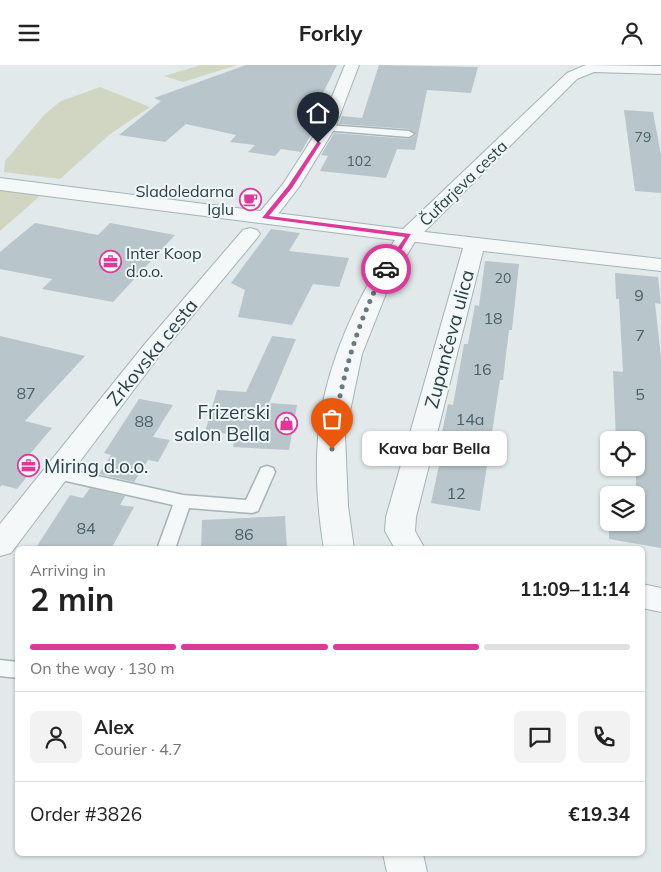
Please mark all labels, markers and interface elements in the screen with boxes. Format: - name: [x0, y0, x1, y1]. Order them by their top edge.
- icon: menu: [15, 19, 43, 47]
- text: Forkly: [299, 19, 362, 47]
- icon: person: [618, 19, 646, 47]
- pin: [297, 92, 339, 143]
- icon: home: [304, 99, 332, 127]
- house number: 79: [635, 128, 651, 146]
- street label: Čufarjeva cesta: [415, 136, 511, 230]
- house number: 102: [346, 152, 372, 170]
- place label: Sladoledarna Iglu: [135, 181, 234, 219]
- cafe icon: Sladoledarna Iglu: [238, 188, 262, 212]
- place label: Inter Koop d.o.o.: [126, 243, 202, 281]
- courier: [361, 244, 411, 294]
- office icon: Inter Koop d.o.o.: [98, 250, 122, 274]
- icon: car: [372, 255, 400, 283]
- street label: Zupančeva ulica: [419, 267, 479, 411]
- house number: 20: [495, 269, 511, 287]
- house number: 9: [634, 285, 644, 305]
- street label: Zrkovska cesta: [102, 294, 202, 410]
- house number: 18: [483, 308, 503, 328]
- house number: 7: [635, 325, 645, 345]
- house number: 16: [472, 359, 492, 379]
- house number: 87: [16, 383, 36, 403]
- house number: 5: [635, 384, 645, 404]
- pin: [311, 398, 353, 449]
- place label: Frizerski salon Bella: [174, 400, 270, 446]
- icon: bag: [318, 405, 346, 433]
- house number: 14a: [456, 409, 484, 429]
- house number: 88: [134, 411, 154, 431]
- shop icon: Frizerski salon Bella: [274, 411, 298, 435]
- callout: Kava bar Bella: [362, 431, 507, 467]
- map controls: [600, 431, 645, 531]
- button: locate: [600, 431, 645, 476]
- text: Kava bar Bella: [379, 438, 490, 458]
- office icon: Miring d.o.o.: [16, 454, 40, 478]
- place label: Miring d.o.o.: [44, 454, 148, 478]
- house number: 12: [446, 483, 466, 503]
- button: layers: [600, 486, 645, 531]
- house number: 84: [76, 518, 96, 538]
- house number: 86: [234, 524, 254, 544]
- text: Arriving in: [30, 560, 106, 580]
- text: 11:09–11:14: [520, 577, 630, 601]
- text: 2 min: [30, 579, 114, 619]
- text: On the way · 130 m: [30, 658, 175, 678]
- button: person: [30, 711, 82, 763]
- button: chat: [514, 711, 566, 763]
- button: phone: [578, 711, 630, 763]
- text: Alex: [94, 715, 134, 739]
- text: Courier · 4.7: [94, 739, 182, 759]
- text: Order #3826: [30, 802, 142, 826]
- text: €19.34: [568, 802, 630, 826]

